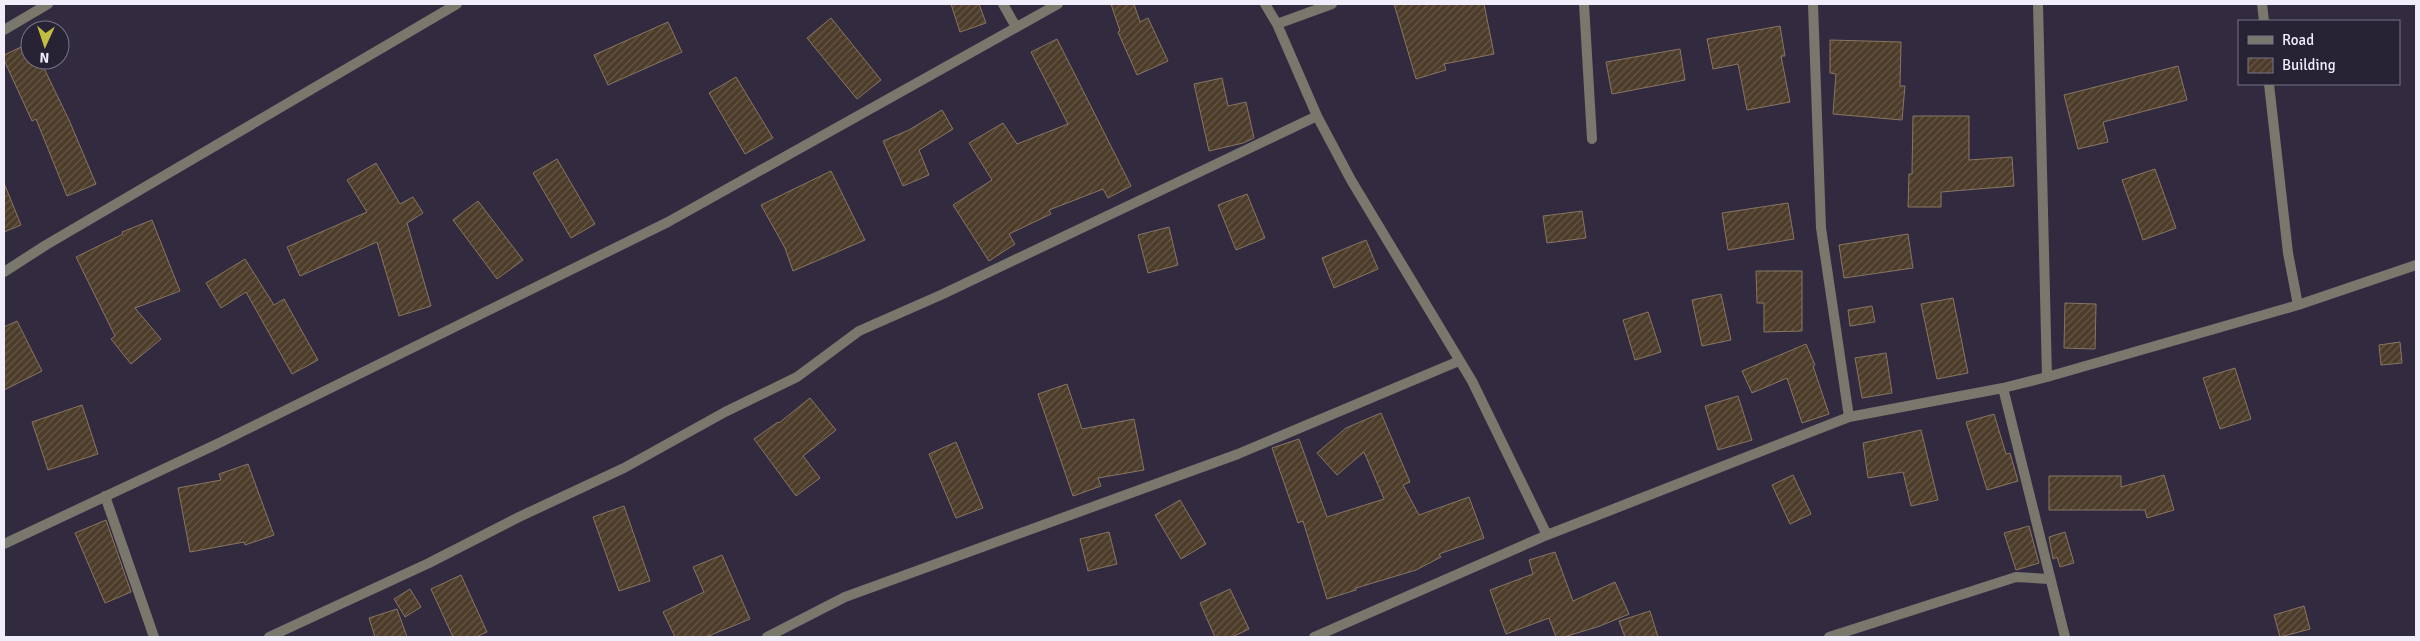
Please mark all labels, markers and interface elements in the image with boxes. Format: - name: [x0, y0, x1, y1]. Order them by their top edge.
- north arrow: [20, 20, 70, 70]
- legend: [2238, 20, 2400, 85]
- text: Road: [2282, 31, 2314, 49]
- text: N: [39, 49, 50, 66]
- text: Building: [2282, 56, 2336, 74]

